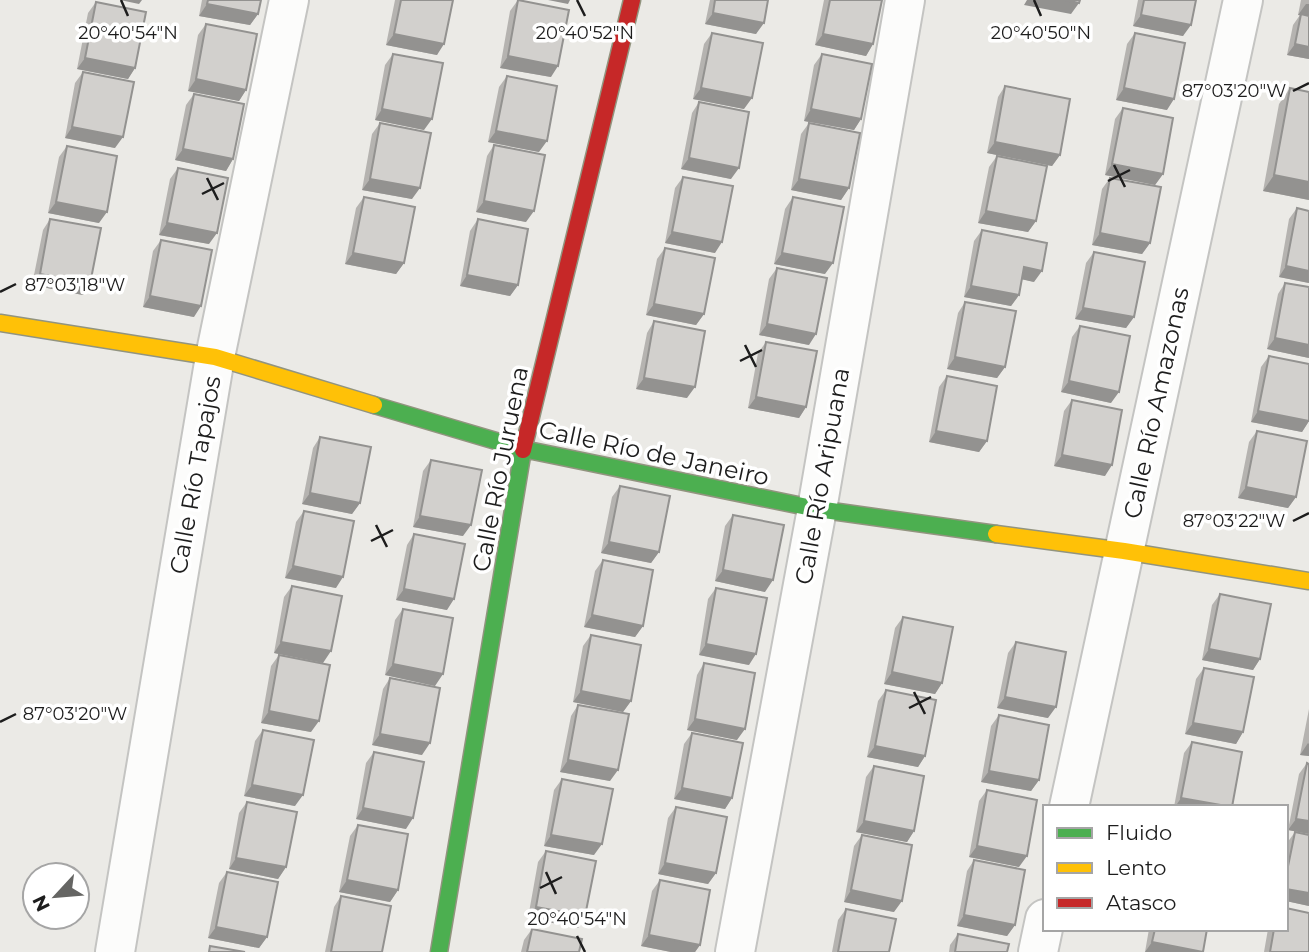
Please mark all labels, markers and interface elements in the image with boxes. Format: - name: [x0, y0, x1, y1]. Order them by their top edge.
- text: 20°40'54"N: [78, 22, 178, 44]
- text: 20°40'52"N: [536, 22, 634, 44]
- text: 20°40'50"N: [991, 22, 1091, 44]
- text: 87°03'20"W: [1182, 80, 1286, 102]
- text: 87°03'18"W: [25, 274, 125, 296]
- street label: Calle Río Amazonas: [1117, 285, 1195, 521]
- street label: Calle Río Juruena: [466, 364, 534, 574]
- street label: Calle Río Aripuana: [789, 365, 855, 587]
- street label: Calle Río Tapajos: [163, 374, 227, 576]
- street label: Calle Río de Janeiro: [536, 414, 772, 492]
- text: 87°03'22"W: [1183, 510, 1285, 532]
- text: 87°03'20"W: [23, 703, 127, 725]
- legend: [1043, 805, 1288, 931]
- text: Fluido: [1106, 820, 1172, 845]
- text: Lento: [1106, 855, 1166, 880]
- north arrow: [21, 861, 91, 931]
- text: Atasco: [1106, 890, 1177, 915]
- text: N: [27, 891, 55, 915]
- text: 20°40'54"N: [527, 908, 627, 930]

